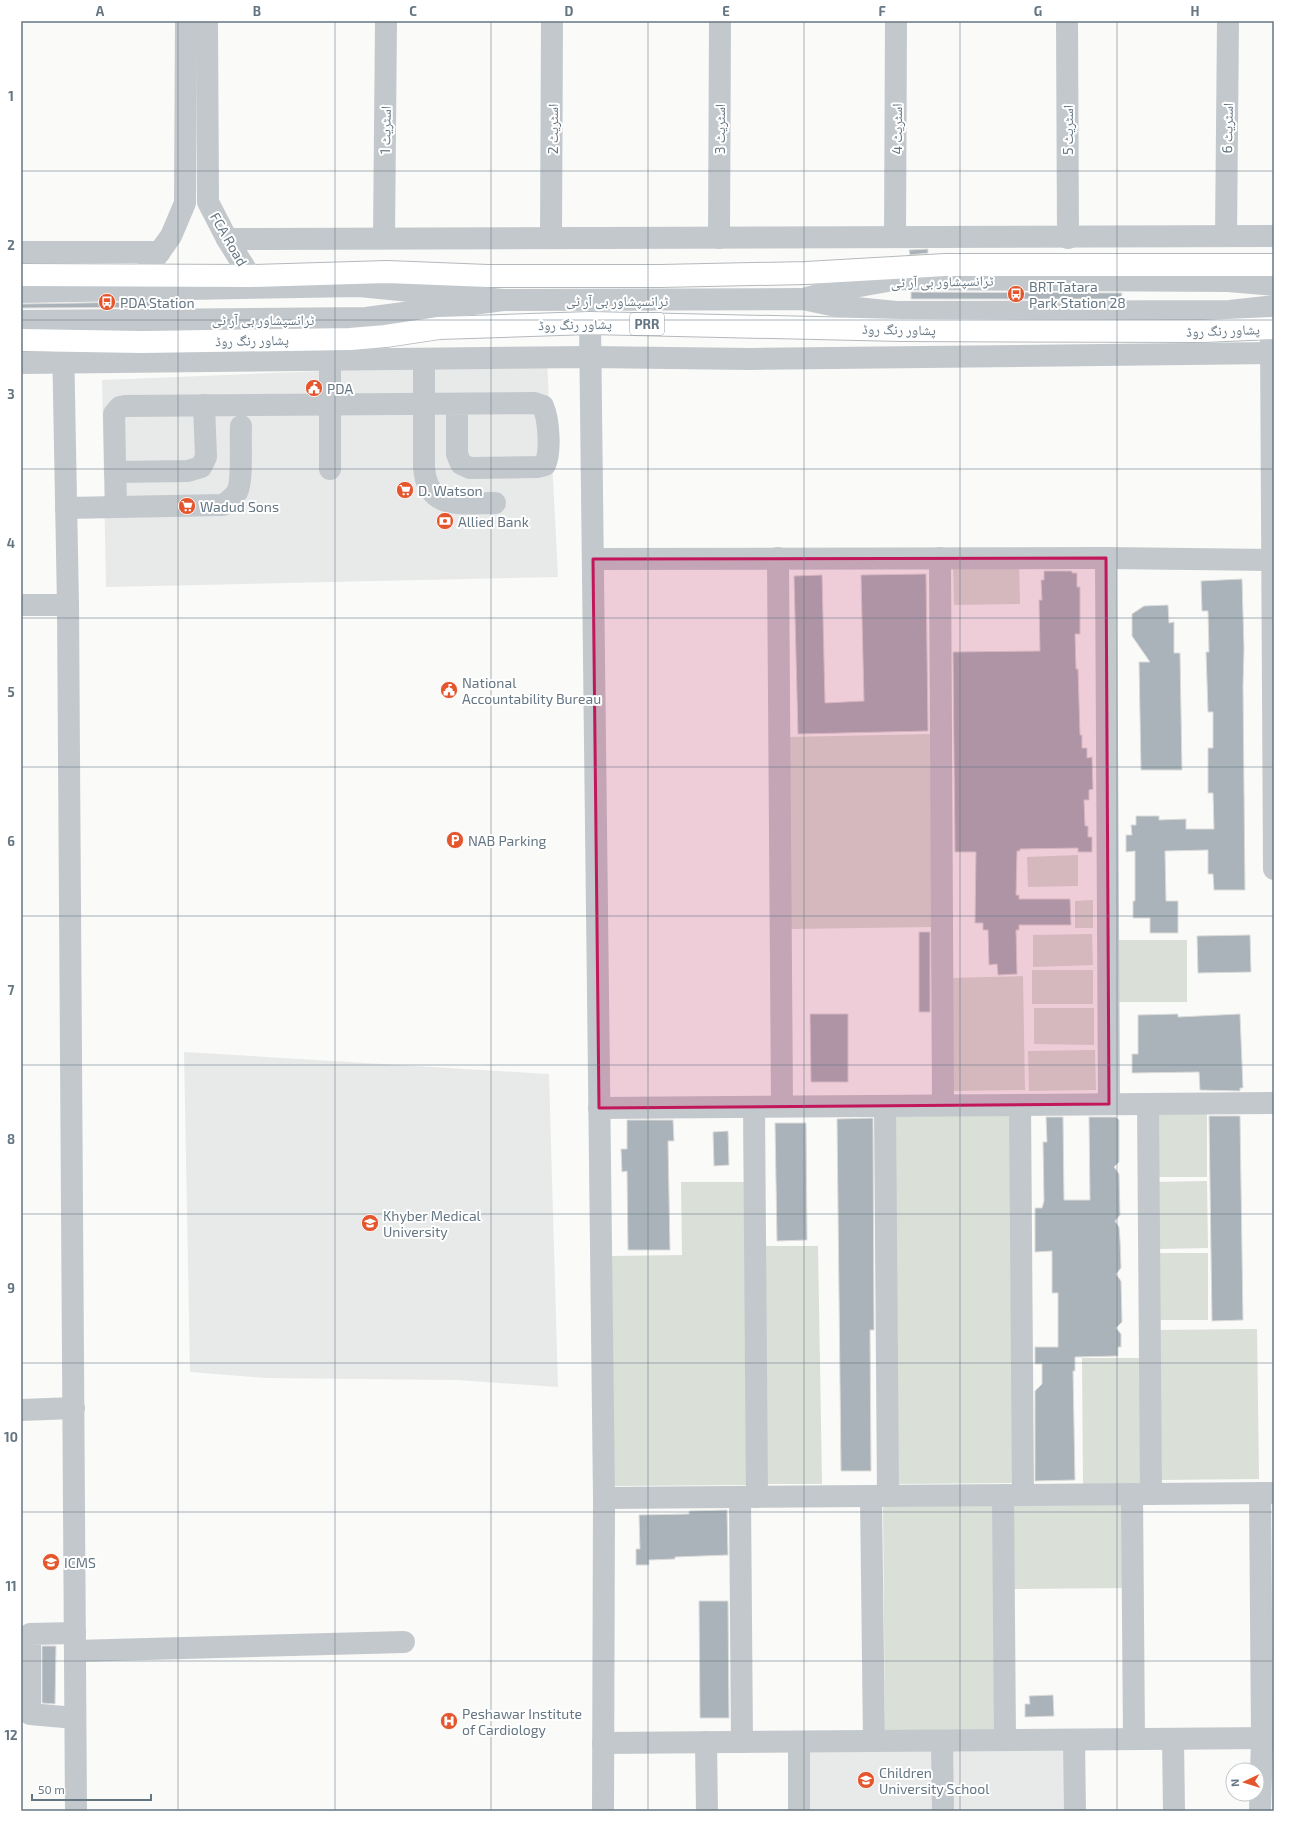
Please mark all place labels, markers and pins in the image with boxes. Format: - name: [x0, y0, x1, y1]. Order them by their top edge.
- place label: BRT Tatara Park Station 28: [1029, 278, 1126, 311]
- bus stop icon: BRT Tatara Park Station 28: [1006, 284, 1026, 304]
- bus stop icon: PDA Station: [97, 292, 117, 312]
- place label: PDA Station: [120, 294, 195, 311]
- public building icon: PDA: [304, 378, 324, 398]
- place label: PDA: [327, 380, 353, 397]
- supermarket icon: D. Watson: [395, 480, 415, 500]
- place label: D. Watson: [418, 482, 483, 499]
- supermarket icon: Wadud Sons: [177, 496, 197, 516]
- place label: Wadud Sons: [200, 498, 279, 515]
- bank icon: Allied Bank: [435, 511, 455, 531]
- place label: Allied Bank: [458, 513, 529, 530]
- place label: National Accountability Bureau: [462, 674, 601, 707]
- public building icon: National Accountability Bureau: [439, 680, 459, 700]
- parking icon: NAB Parking: [445, 830, 465, 850]
- place label: NAB Parking: [468, 832, 547, 849]
- place label: Khyber Medical University: [383, 1207, 482, 1240]
- school or university icon: Khyber Medical University: [360, 1213, 380, 1233]
- school or university icon: ICMS: [41, 1552, 61, 1572]
- place label: ICMS: [64, 1554, 96, 1571]
- place label: Peshawar Institute of Cardiology: [462, 1705, 582, 1738]
- hospital icon: Peshawar Institute of Cardiology: [439, 1711, 459, 1731]
- place label: Children University School: [879, 1764, 990, 1797]
- school or university icon: Children University School: [856, 1770, 876, 1790]

